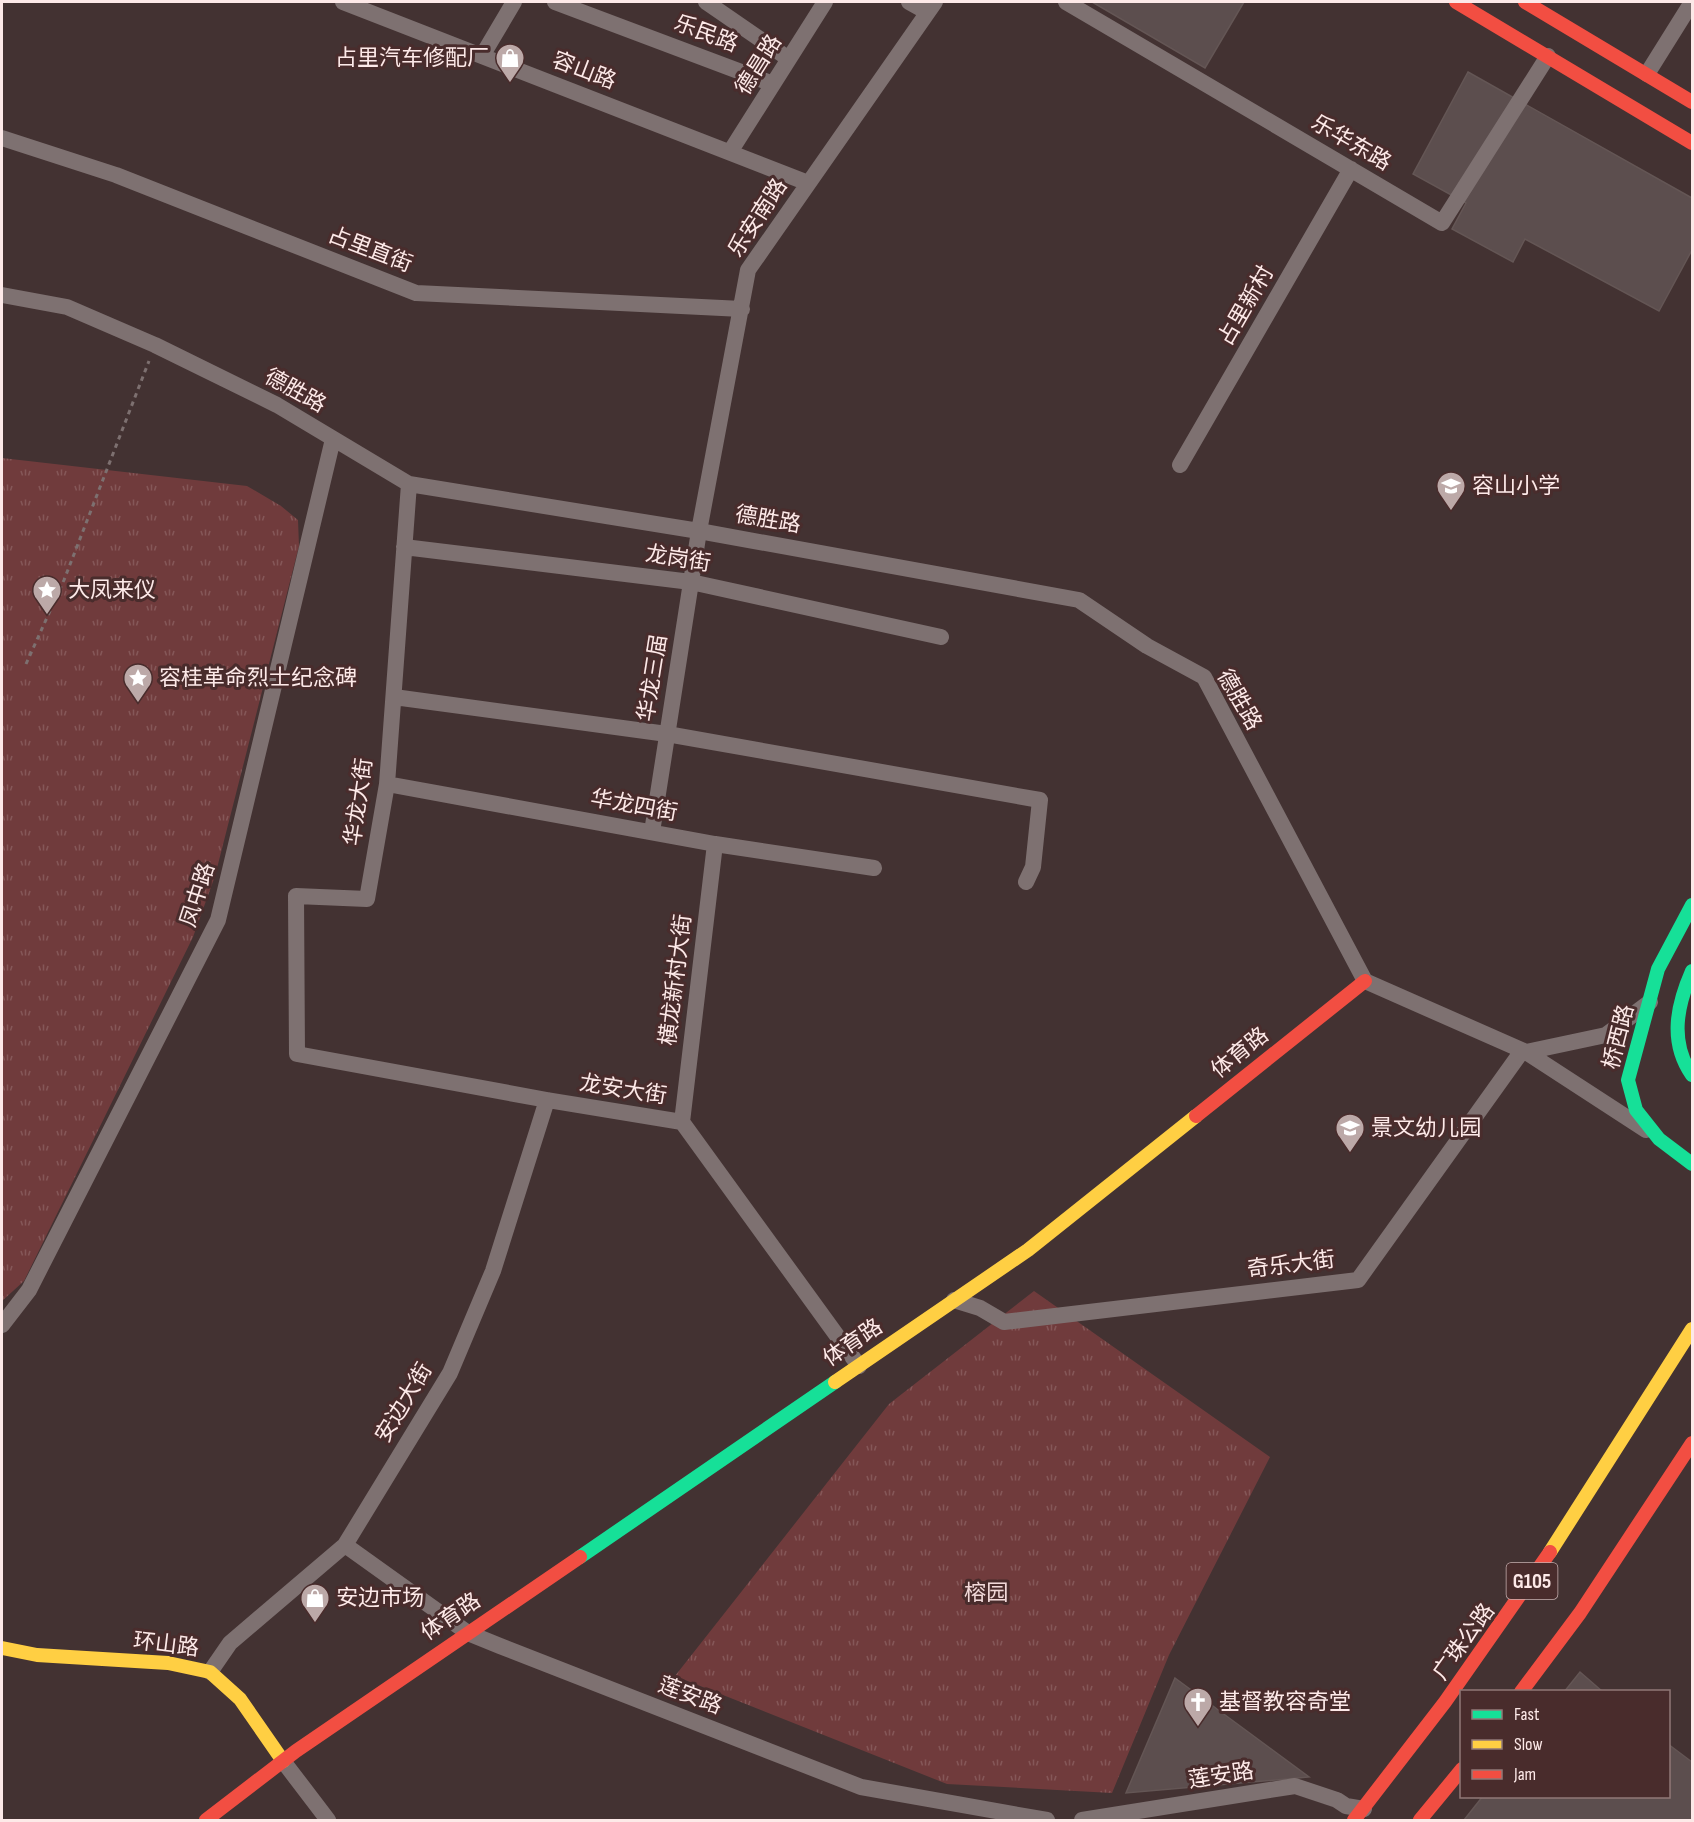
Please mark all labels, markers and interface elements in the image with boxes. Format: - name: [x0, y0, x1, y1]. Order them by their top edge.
- street label: 乐民路: [670, 10, 742, 58]
- street label: 德昌路: [730, 30, 788, 100]
- shop icon: 占里汽车修配厂: [494, 42, 526, 84]
- place label: 占里汽车修配厂: [335, 45, 489, 72]
- street label: 容山路: [548, 47, 620, 95]
- street label: 乐华东路: [1306, 109, 1396, 177]
- street label: 乐安南路: [723, 174, 793, 262]
- street label: 占里直街: [324, 222, 416, 278]
- street label: 占里新村: [1212, 261, 1280, 351]
- street label: 德胜路: [260, 363, 330, 419]
- school or university icon: 容山小学: [1435, 470, 1467, 512]
- place label: 容山小学: [1472, 473, 1560, 500]
- street label: 德胜路: [733, 501, 803, 539]
- street label: 龙岗街: [643, 541, 713, 577]
- place icon: 大凤来仪: [31, 574, 63, 616]
- place label: 大凤来仪: [68, 577, 156, 604]
- street label: 华龙三届: [633, 632, 673, 724]
- place icon: 容桂革命烈士纪念碑: [122, 662, 154, 704]
- place label: 容桂革命烈士纪念碑: [159, 665, 357, 692]
- street label: 德胜路: [1211, 665, 1267, 735]
- street label: 华龙大街: [340, 757, 378, 847]
- street label: 华龙四街: [588, 785, 680, 827]
- street label: 凤中路: [175, 859, 221, 931]
- street label: 横龙新村大街: [655, 913, 697, 1047]
- street label: 桥西路: [1598, 1002, 1640, 1072]
- street label: 体育路: [1206, 1022, 1274, 1084]
- street label: 龙安大街: [577, 1070, 669, 1110]
- school or university icon: 景文幼儿园: [1334, 1112, 1366, 1154]
- place label: 景文幼儿园: [1371, 1115, 1481, 1142]
- street label: 奇乐大街: [1246, 1246, 1336, 1284]
- street label: 体育路: [818, 1313, 888, 1373]
- street label: 安边大街: [370, 1358, 438, 1448]
- road number: G105: [1506, 1563, 1558, 1599]
- park label: 榕园: [964, 1580, 1008, 1607]
- shop icon: 安边市场: [299, 1582, 331, 1624]
- place label: 安边市场: [336, 1585, 424, 1612]
- street label: 体育路: [416, 1587, 486, 1647]
- street label: 广珠公路: [1427, 1598, 1501, 1686]
- street label: 环山路: [132, 1628, 200, 1662]
- street label: 莲安路: [654, 1672, 726, 1720]
- church icon: 基督教容奇堂: [1182, 1686, 1214, 1728]
- place label: 基督教容奇堂: [1219, 1689, 1351, 1716]
- legend: [1460, 1690, 1670, 1798]
- text: Fast: [1514, 1704, 1540, 1725]
- text: Slow: [1514, 1734, 1543, 1755]
- street label: 莲安路: [1186, 1758, 1256, 1794]
- text: Jam: [1513, 1764, 1536, 1785]

